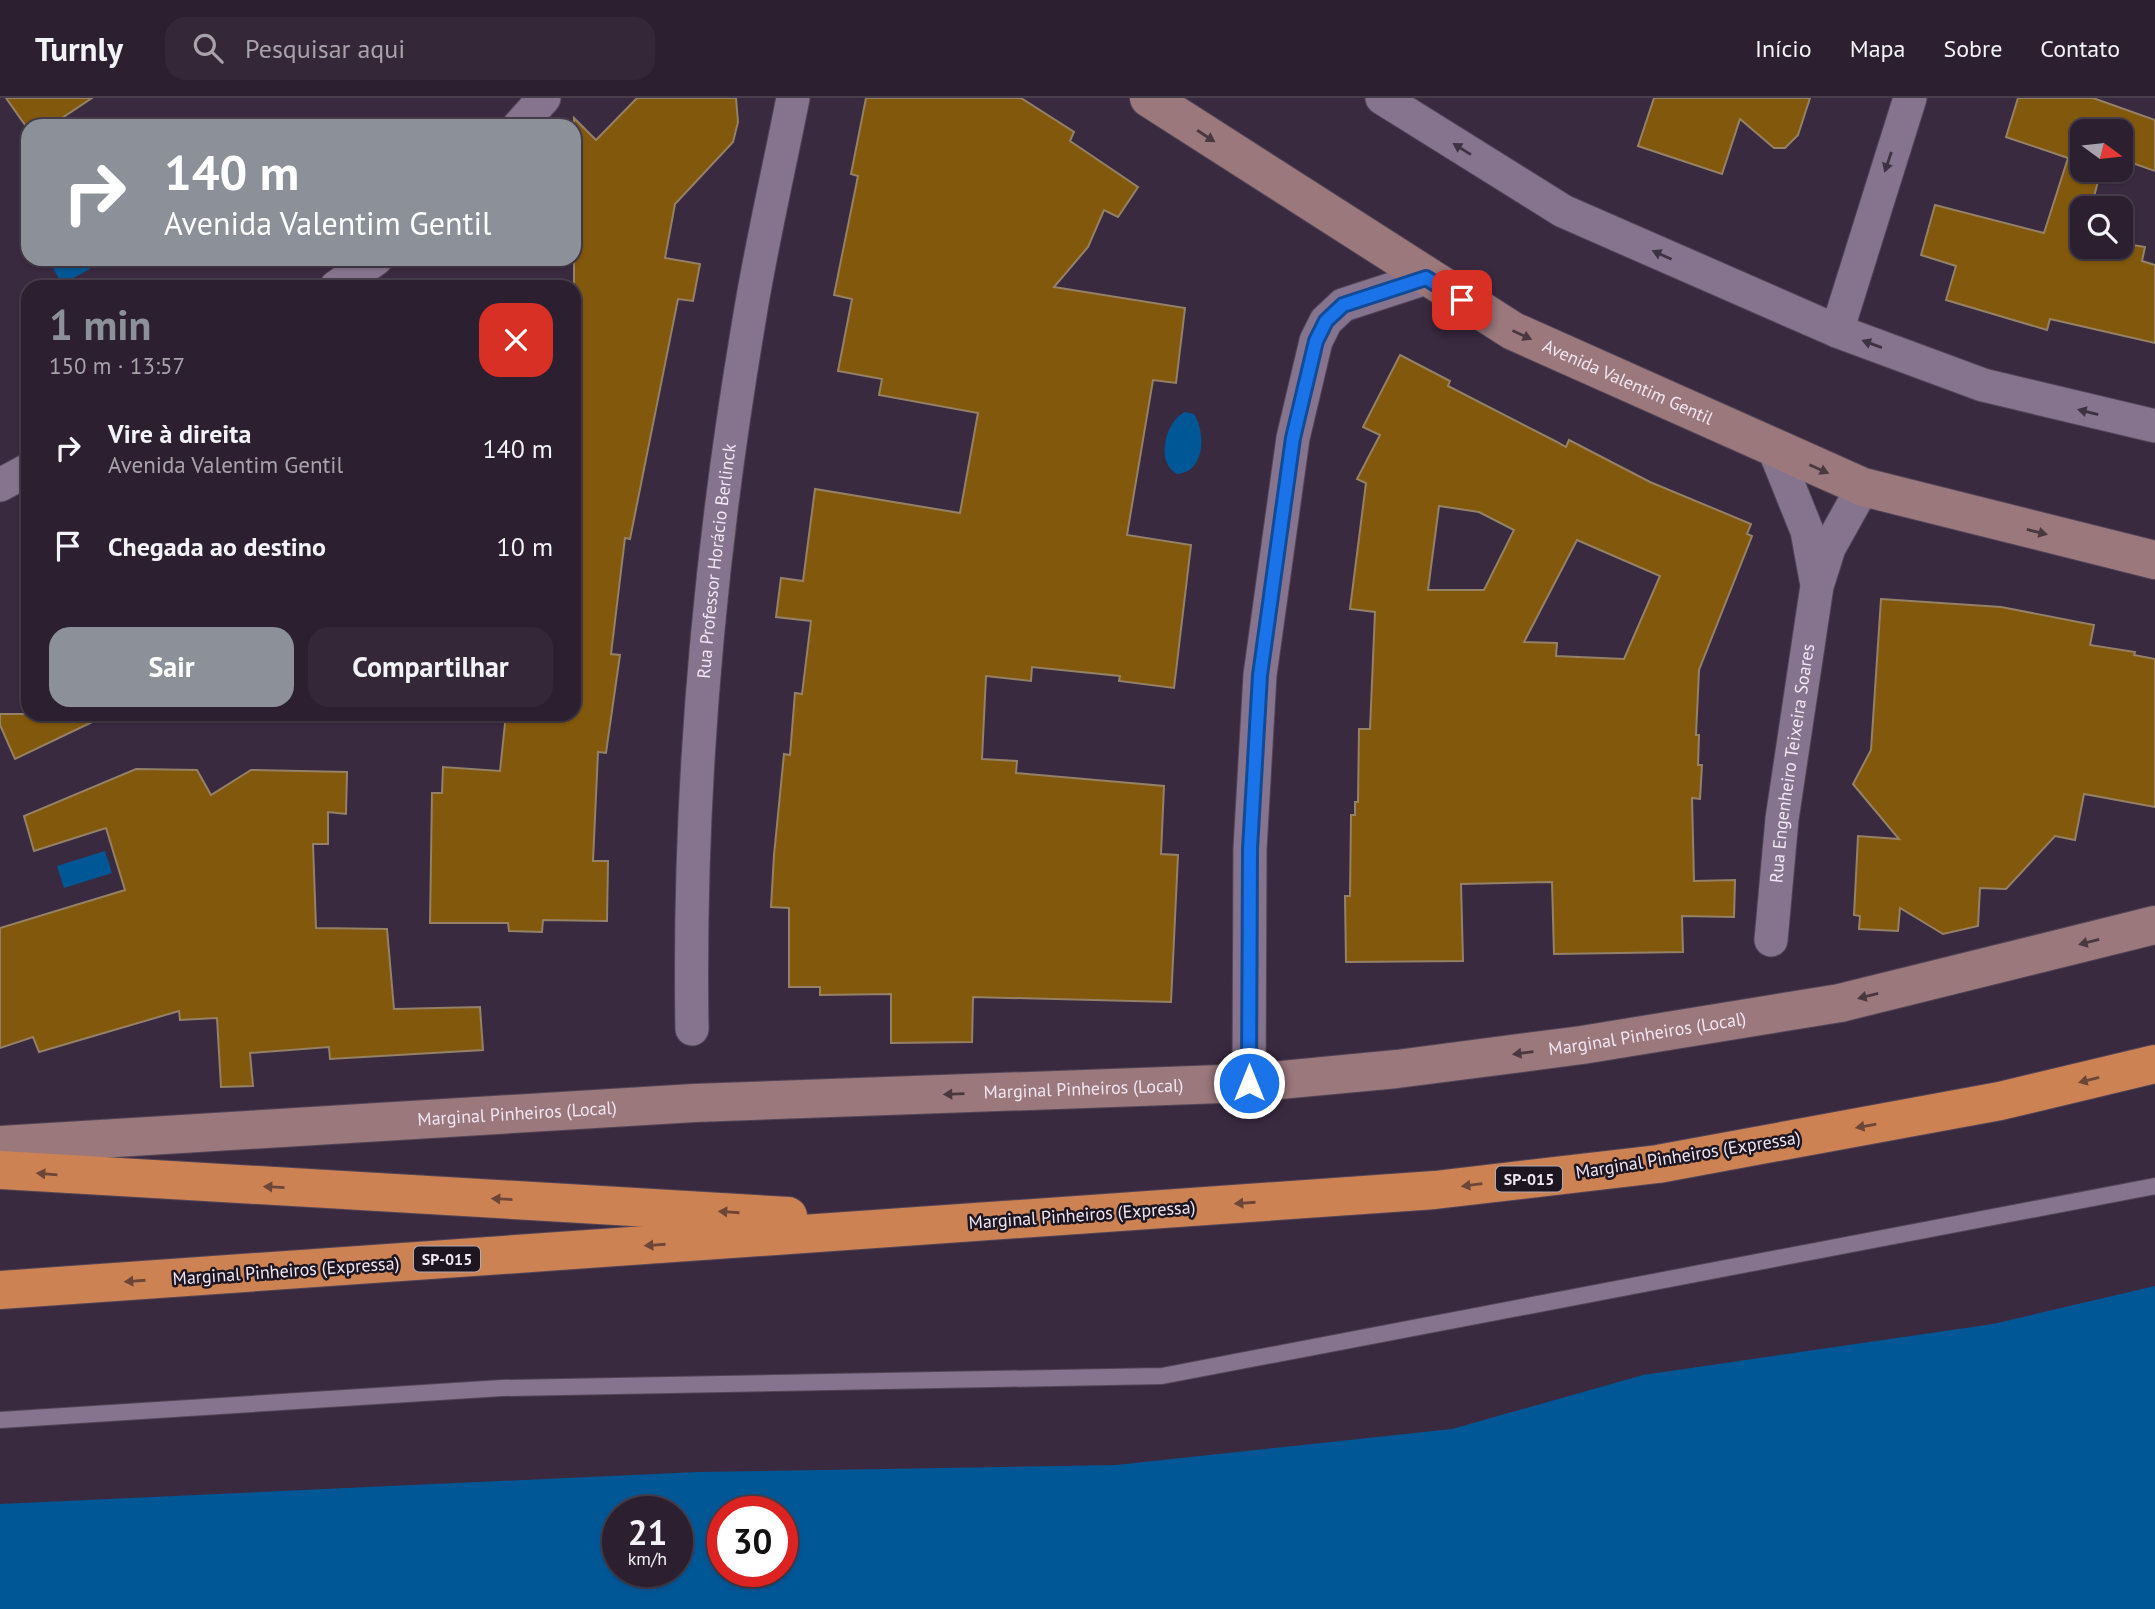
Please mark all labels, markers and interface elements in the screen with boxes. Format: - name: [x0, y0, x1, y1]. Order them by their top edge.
- search box: [165, 17, 655, 80]
- text: Turnly: [35, 27, 123, 70]
- icon: search: [189, 29, 227, 67]
- text: Pesquisar aqui: [245, 32, 405, 65]
- text: Início: [1755, 33, 1812, 64]
- text: Mapa: [1850, 33, 1905, 64]
- text: Sobre: [1943, 33, 2002, 64]
- text: Contato: [2040, 33, 2120, 64]
- north arrow: [2070, 119, 2133, 182]
- map controls: [2070, 119, 2133, 259]
- one-way arrow: [1196, 129, 1215, 142]
- text: 140 m: [164, 140, 299, 204]
- one-way arrow: [1452, 142, 1471, 155]
- icon: right: [49, 147, 140, 238]
- one-way arrow: [1882, 152, 1893, 173]
- button: search: [2070, 196, 2133, 259]
- text: Avenida Valentim Gentil: [164, 202, 491, 244]
- one-way arrow: [1652, 249, 1673, 260]
- pin: [1432, 270, 1492, 330]
- icon: arrive: [1443, 281, 1481, 319]
- text: 1 min: [49, 297, 151, 352]
- button: close: [479, 303, 553, 377]
- one-way arrow: [1512, 330, 1532, 341]
- street label: Avenida Valentim Gentil: [1539, 334, 1718, 430]
- one-way arrow: [1861, 338, 1882, 349]
- text: 150 m · 13:57: [49, 351, 185, 380]
- one-way arrow: [2077, 406, 2099, 417]
- text: Vire à direita: [108, 417, 251, 450]
- icon: right: [49, 429, 87, 467]
- text: 140 m: [482, 432, 553, 465]
- street label: Rua Professor Horácio Berlinck: [692, 442, 741, 679]
- text: Avenida Valentim Gentil: [108, 450, 343, 479]
- one-way arrow: [1809, 463, 1829, 475]
- icon: arrive: [49, 527, 87, 565]
- one-way arrow: [2027, 527, 2049, 538]
- text: Chegada ao destino: [108, 530, 326, 563]
- text: 10 m: [497, 530, 553, 563]
- button: Sair: [49, 627, 294, 707]
- button: Compartilhar: [308, 627, 553, 707]
- street label: Rua Engenheiro Teixeira Soares: [1764, 642, 1819, 884]
- one-way arrow: [2078, 937, 2100, 948]
- one-way arrow: [1857, 991, 1879, 1002]
- street label: Marginal Pinheiros (Local): [1547, 1006, 1748, 1060]
- position arrow: [1212, 1046, 1286, 1120]
- one-way arrow: [1511, 1047, 1533, 1058]
- street label: Marginal Pinheiros (Local): [983, 1073, 1184, 1104]
- one-way arrow: [2078, 1075, 2100, 1086]
- one-way arrow: [943, 1088, 965, 1100]
- street label: Marginal Pinheiros (Local): [417, 1096, 617, 1131]
- one-way arrow: [1855, 1121, 1877, 1132]
- street label: Marginal Pinheiros (Expressa): [1574, 1125, 1802, 1184]
- road number: SP-015: [1496, 1166, 1562, 1191]
- one-way arrow: [36, 1168, 58, 1179]
- one-way arrow: [1460, 1180, 1482, 1191]
- one-way arrow: [263, 1182, 285, 1193]
- one-way arrow: [490, 1193, 512, 1204]
- street label: Marginal Pinheiros (Expressa): [968, 1195, 1196, 1234]
- one-way arrow: [1234, 1198, 1256, 1209]
- one-way arrow: [717, 1206, 739, 1217]
- one-way arrow: [644, 1240, 666, 1251]
- road number: SP-015: [414, 1246, 480, 1272]
- street label: Marginal Pinheiros (Expressa): [172, 1251, 400, 1290]
- one-way arrow: [123, 1276, 145, 1287]
- speed limit sign: 30: [707, 1496, 798, 1587]
- text: 21: [628, 1509, 667, 1555]
- text: km/h: [628, 1547, 667, 1570]

